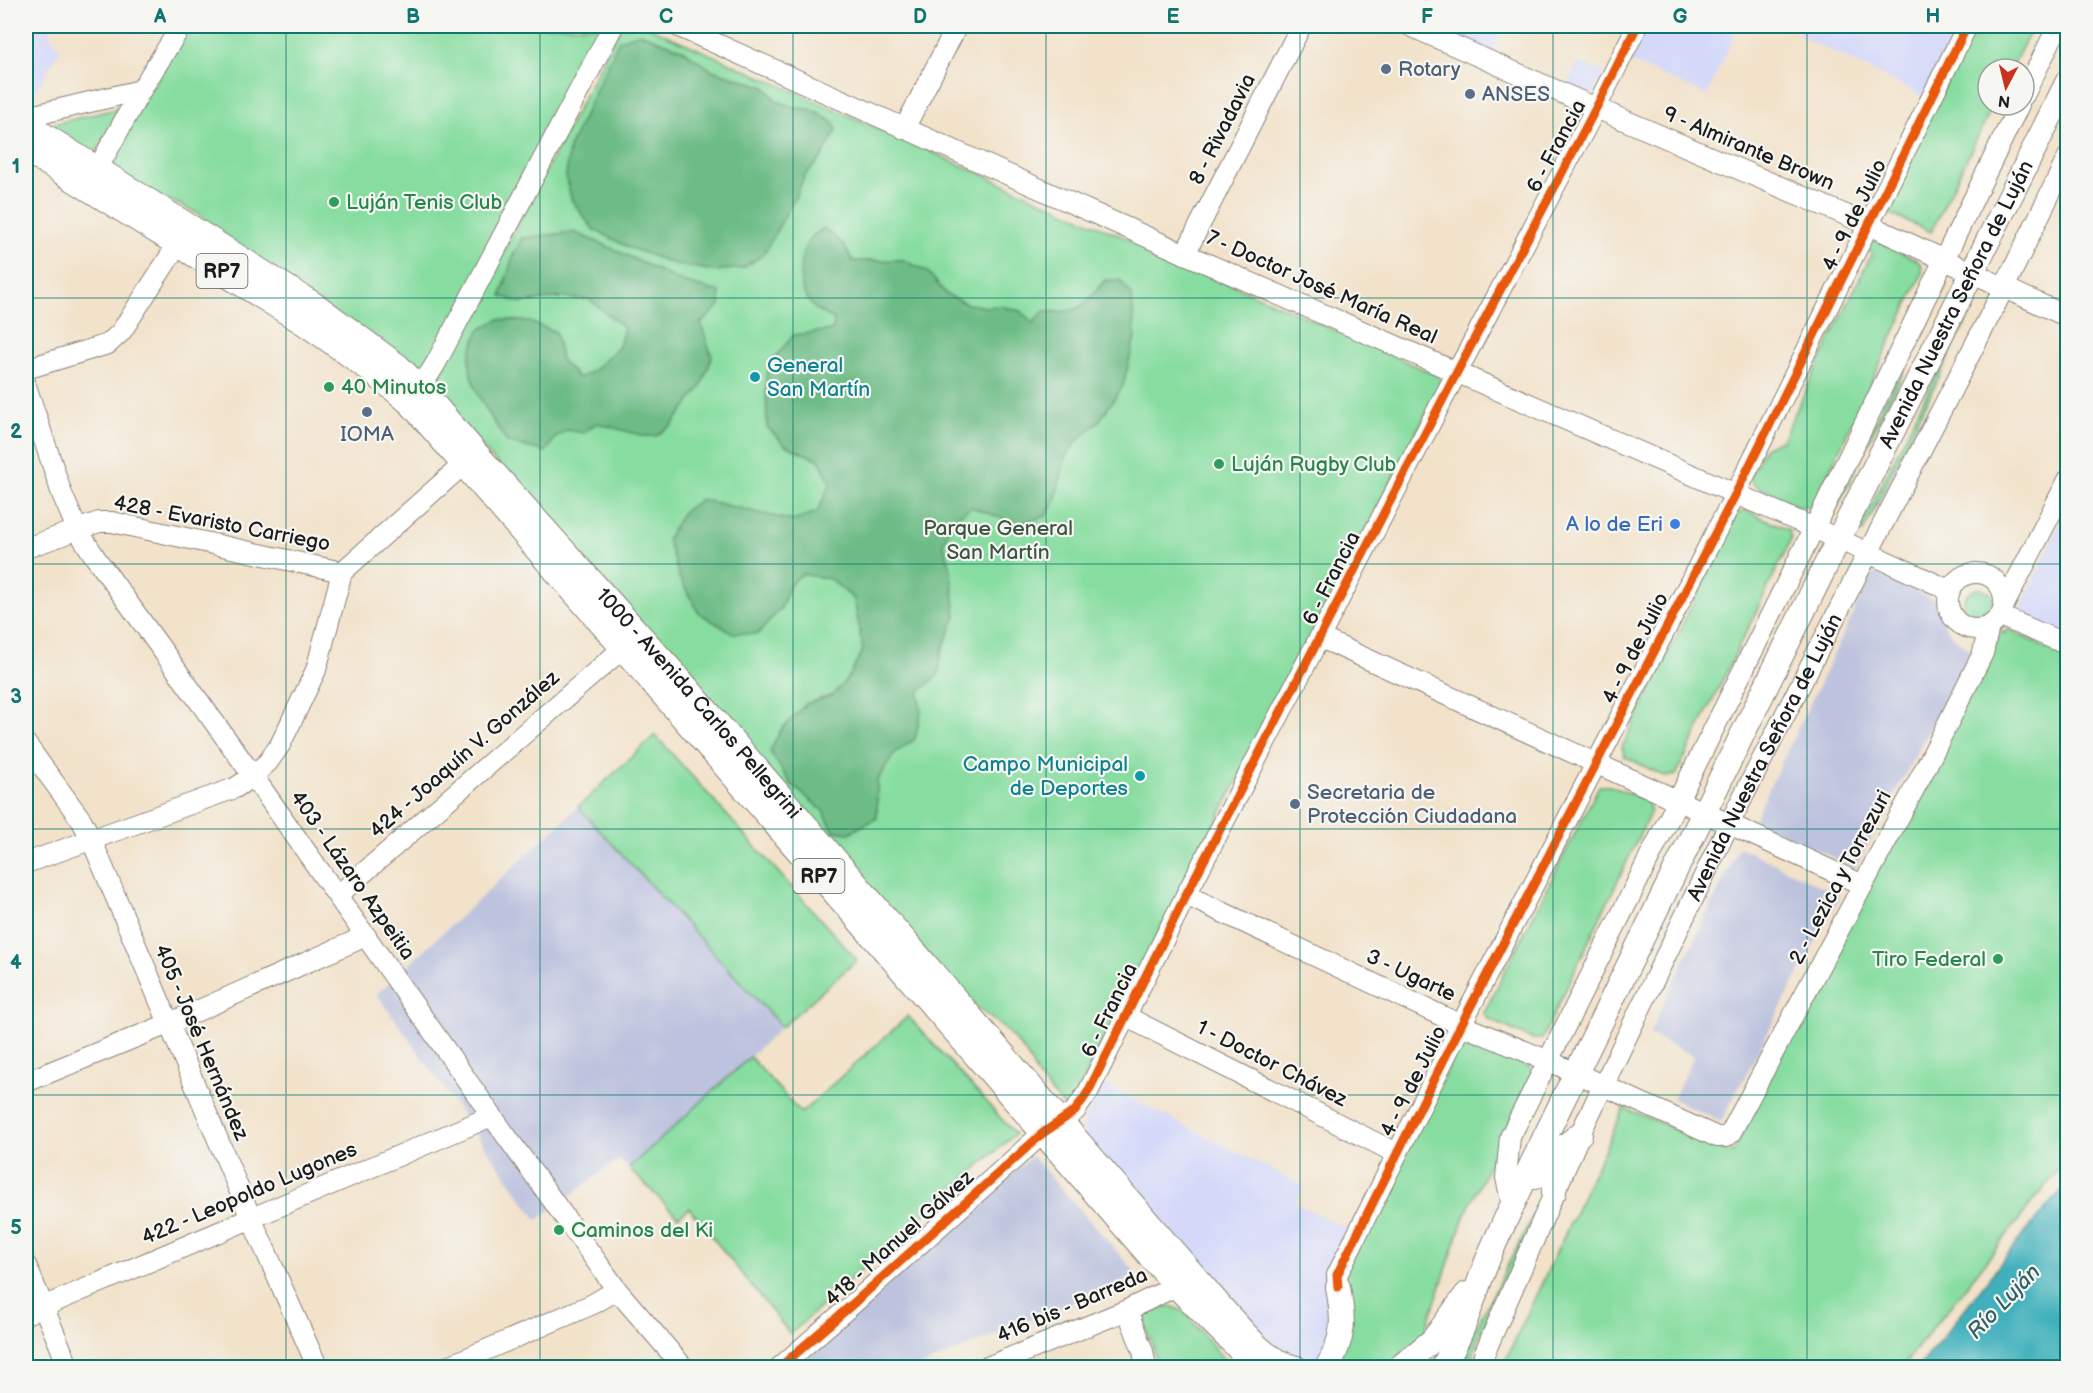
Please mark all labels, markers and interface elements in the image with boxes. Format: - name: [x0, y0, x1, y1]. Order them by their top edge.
- text: A: [153, 5, 167, 29]
- text: B: [406, 5, 420, 29]
- text: C: [659, 5, 673, 29]
- text: D: [913, 5, 927, 29]
- text: E: [1167, 5, 1180, 29]
- text: F: [1421, 5, 1433, 29]
- text: G: [1673, 5, 1688, 29]
- text: H: [1926, 5, 1940, 29]
- place label: Rotary: [1398, 57, 1461, 82]
- north arrow: [1976, 57, 2036, 117]
- marker: Rotary: [1379, 62, 1393, 76]
- street label: 8 - Rivadavia: [1184, 70, 1261, 189]
- place label: ANSES: [1482, 82, 1550, 107]
- marker: ANSES: [1463, 87, 1477, 101]
- text: N: [1997, 90, 2011, 111]
- street label: 6 - Francia: [1522, 96, 1591, 197]
- street label: 9 - Almirante Brown: [1660, 101, 1838, 196]
- text: 1: [12, 155, 20, 179]
- street label: 4 - 9 de Julio: [1817, 155, 1892, 275]
- street label: Avenida Nuestra Señora de Luján: [1874, 156, 2039, 452]
- place label: Luján Tenis Club: [346, 190, 503, 215]
- marker: Luján Tenis Club: [327, 195, 341, 209]
- street label: 7 - Doctor José María Real: [1203, 225, 1441, 350]
- road number: RP7: [196, 254, 248, 288]
- place label: General San Martín: [767, 353, 870, 402]
- marker: General San Martín: [748, 370, 762, 384]
- place label: 40 Minutos: [341, 375, 446, 400]
- marker: 40 Minutos: [322, 380, 336, 394]
- marker: IOMA: [360, 405, 374, 419]
- text: 2: [10, 420, 22, 444]
- place label: IOMA: [340, 422, 394, 447]
- place label: Luján Rugby Club: [1231, 452, 1397, 477]
- marker: Luján Rugby Club: [1212, 457, 1226, 471]
- street label: 428 - Evaristo Carriego: [111, 490, 332, 557]
- place label: A lo de Eri: [1566, 512, 1663, 537]
- park label: Parque General San Martín: [923, 516, 1073, 565]
- marker: A lo de Eri: [1668, 517, 1682, 531]
- street label: 6 - Francia: [1297, 527, 1366, 629]
- street label: 1000 - Avenida Carlos Pellegrini: [591, 583, 806, 824]
- street label: 4 - 9 de Julio: [1597, 589, 1674, 708]
- street label: Avenida Nuestra Señora de Luján: [1682, 610, 1848, 905]
- street label: 424 - Joaquín V. González: [365, 665, 565, 843]
- text: 3: [10, 685, 22, 709]
- place label: Campo Municipal de Deportes: [963, 752, 1128, 801]
- marker: Campo Municipal de Deportes: [1133, 769, 1147, 783]
- place label: Secretaria de Protección Ciudadana: [1307, 780, 1517, 829]
- street label: 403 - Lázaro Azpeitia: [285, 786, 420, 965]
- street label: 2 - Lezica y Torrezuri: [1784, 786, 1897, 969]
- marker: Secretaria de Protección Ciudadana: [1288, 797, 1302, 811]
- road number: RP7: [794, 859, 844, 893]
- street label: 405 - José Hernández: [149, 941, 254, 1145]
- street label: 3 - Ugarte: [1362, 944, 1459, 1007]
- place label: Tiro Federal: [1872, 947, 1986, 972]
- text: 4: [10, 951, 22, 975]
- marker: Tiro Federal: [1991, 952, 2005, 966]
- street label: 6 - Francia: [1076, 959, 1143, 1061]
- street label: 1 - Doctor Chávez: [1192, 1015, 1352, 1113]
- street label: 4 - 9 de Julio: [1375, 1022, 1452, 1141]
- street label: 422 - Leopoldo Lugones: [138, 1137, 361, 1250]
- street label: 418 - Manuel Gálvez: [820, 1164, 980, 1312]
- text: 5: [10, 1216, 22, 1240]
- place label: Caminos del Ki: [571, 1218, 713, 1243]
- marker: Caminos del Ki: [552, 1223, 566, 1237]
- water label: Río Luján: [1962, 1259, 2046, 1345]
- street label: 416 bis - Barreda: [993, 1262, 1151, 1348]

